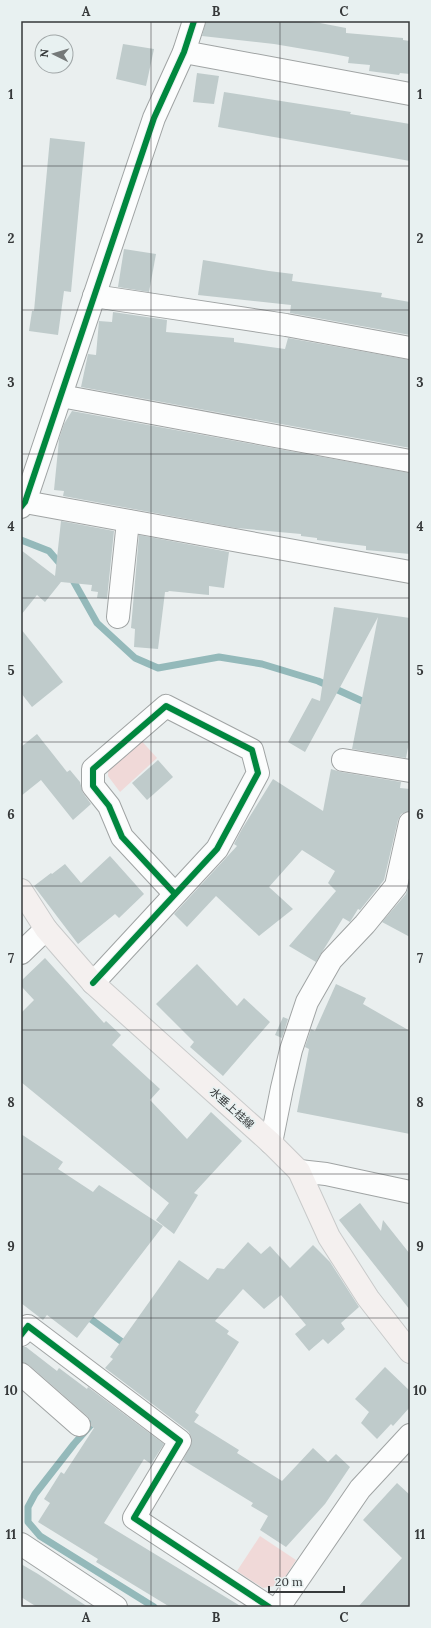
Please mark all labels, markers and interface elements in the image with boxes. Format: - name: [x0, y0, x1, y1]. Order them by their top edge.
- text: A: [82, 3, 91, 20]
- text: B: [212, 3, 221, 20]
- text: C: [340, 3, 349, 20]
- north arrow: [34, 34, 74, 74]
- text: N: [37, 48, 51, 58]
- text: 1: [8, 86, 14, 103]
- text: 1: [417, 86, 423, 103]
- text: 2: [8, 230, 15, 247]
- text: 2: [417, 230, 424, 247]
- text: 3: [7, 374, 15, 391]
- text: 3: [416, 374, 424, 391]
- text: 4: [7, 518, 15, 535]
- text: 4: [416, 518, 424, 535]
- text: 5: [7, 662, 15, 679]
- text: 5: [416, 662, 424, 679]
- text: 6: [7, 806, 15, 823]
- text: 6: [416, 806, 424, 823]
- text: 7: [8, 950, 14, 967]
- text: 7: [417, 950, 423, 967]
- street label: 水垂上桂線: [207, 1084, 257, 1132]
- text: 8: [7, 1094, 15, 1111]
- text: 8: [416, 1094, 424, 1111]
- text: 9: [7, 1238, 15, 1255]
- text: 9: [416, 1238, 424, 1255]
- text: 10: [4, 1382, 18, 1399]
- text: 10: [413, 1382, 427, 1399]
- text: 11: [6, 1526, 16, 1543]
- text: 11: [415, 1526, 425, 1543]
- scale bar: [269, 1568, 344, 1594]
- text: 20 m: [275, 1574, 303, 1589]
- text: A: [82, 1609, 91, 1626]
- text: B: [212, 1609, 221, 1626]
- text: C: [340, 1609, 349, 1626]

